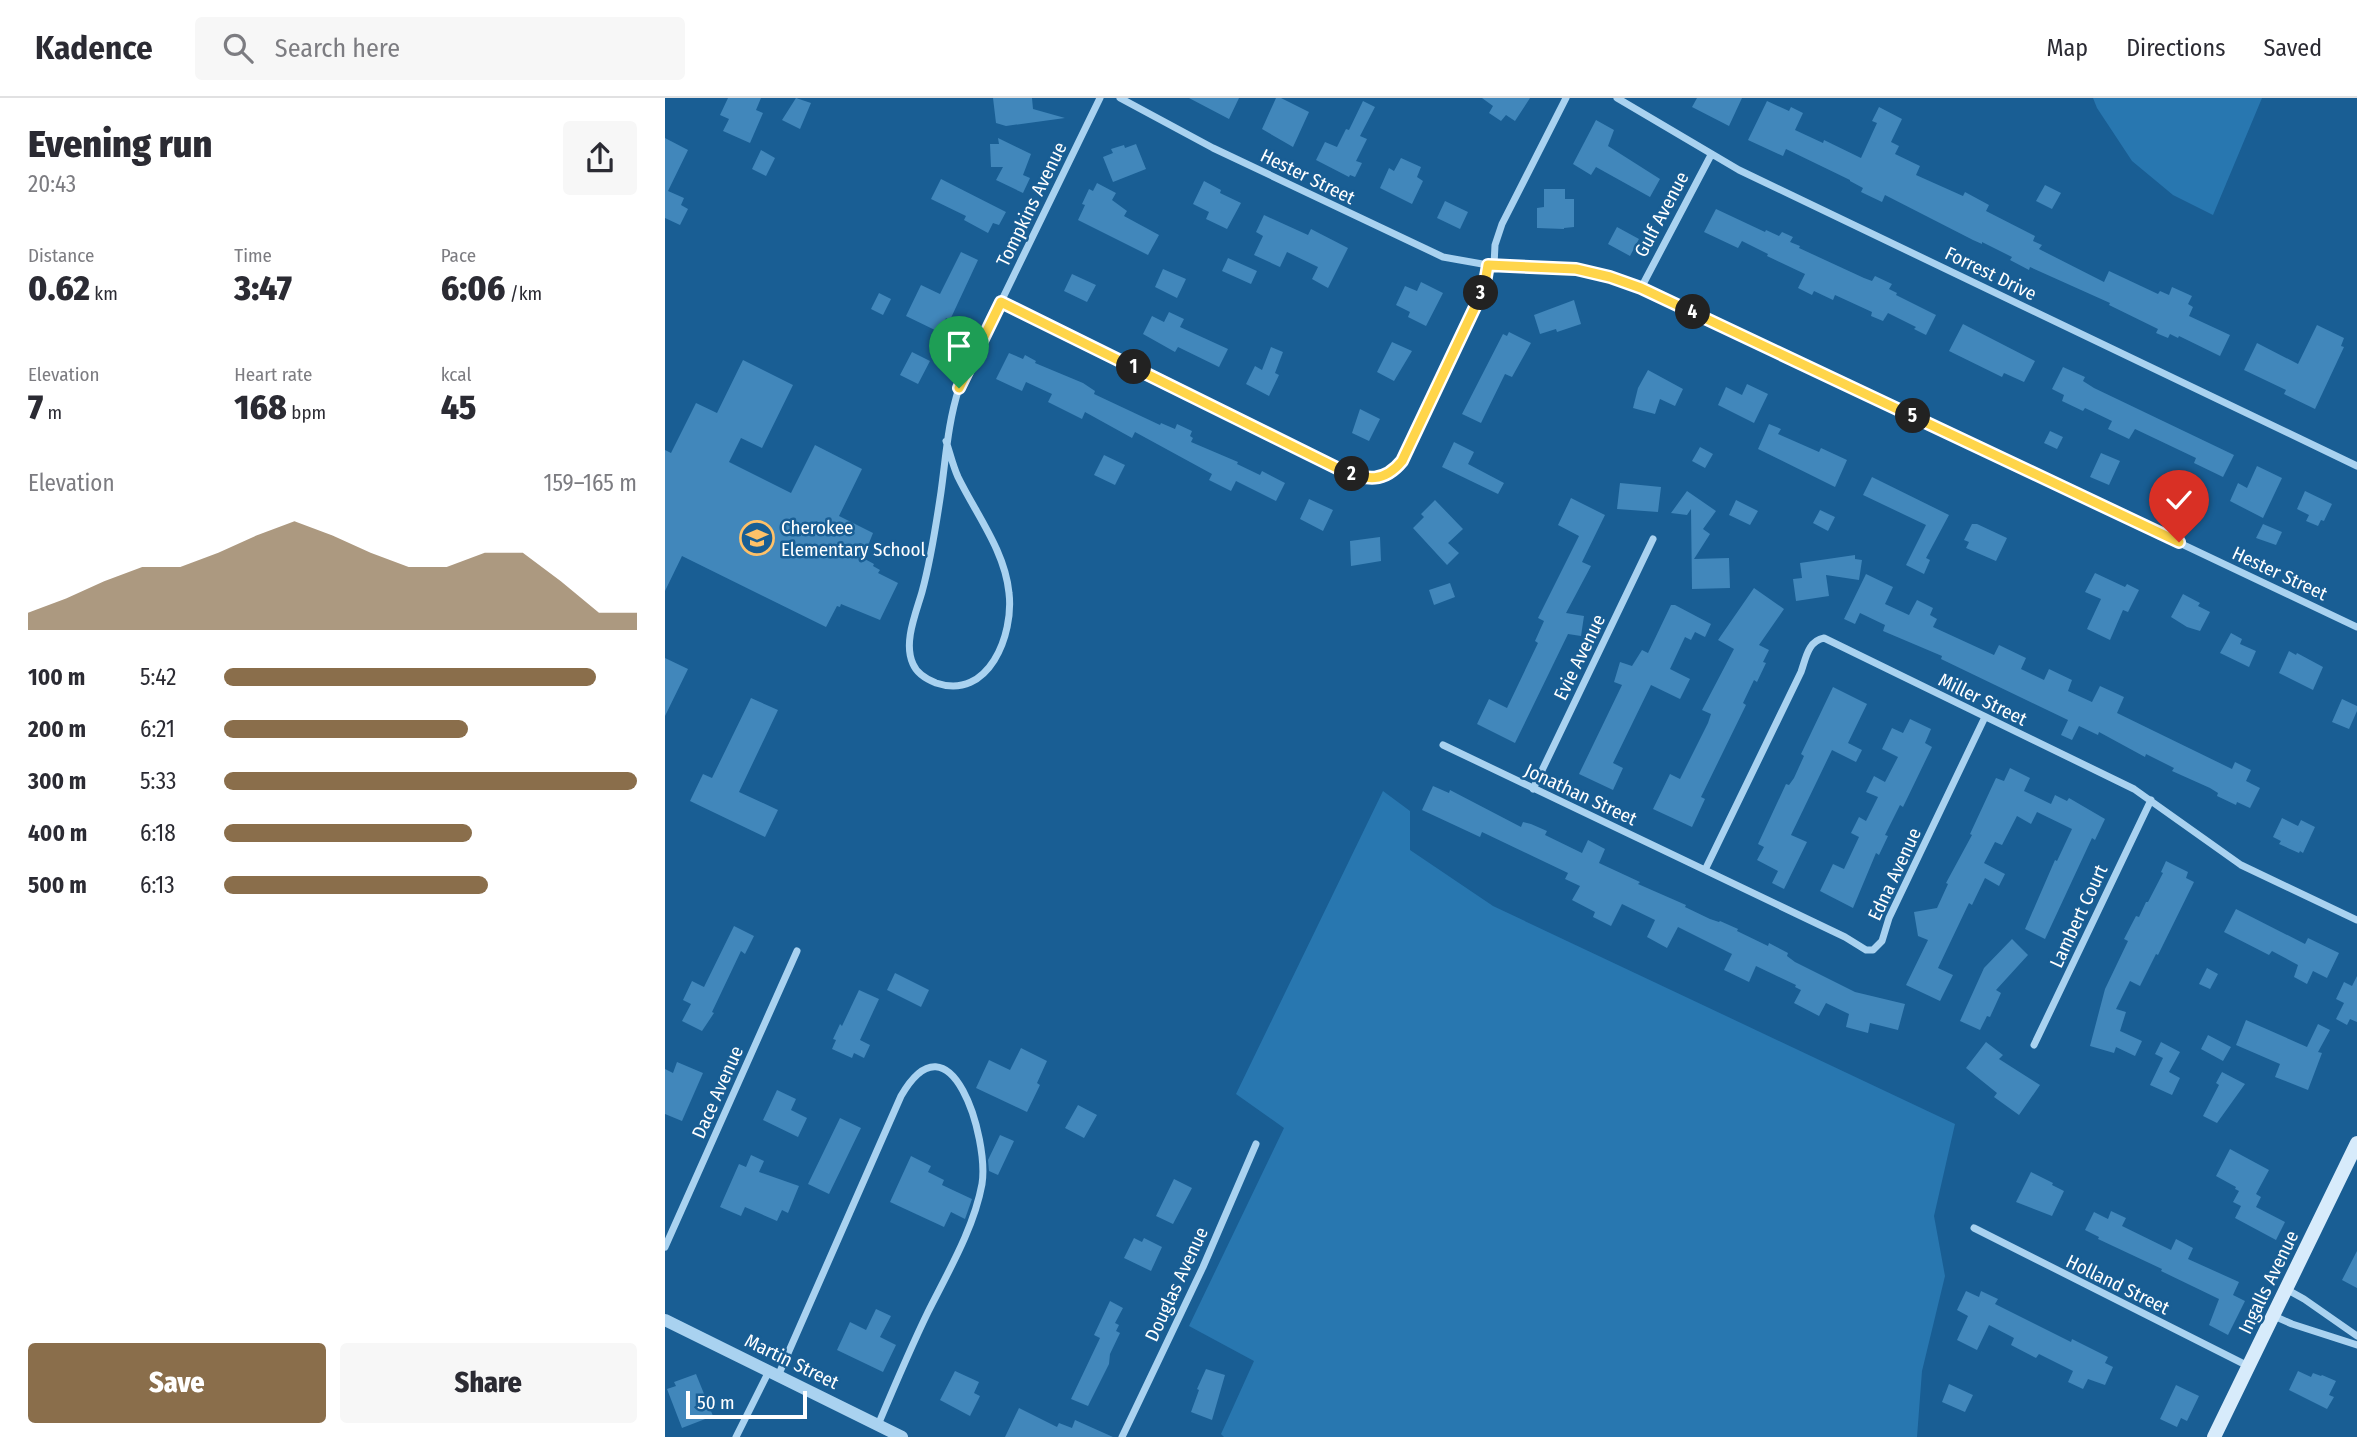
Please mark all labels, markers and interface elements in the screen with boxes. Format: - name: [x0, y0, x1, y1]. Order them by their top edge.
- search box: [195, 17, 685, 80]
- text: Kadence: [35, 28, 153, 68]
- icon: search: [219, 29, 257, 67]
- text: Search here: [275, 33, 400, 64]
- text: Map: [2047, 34, 2088, 62]
- text: Directions: [2126, 34, 2225, 62]
- text: Saved: [2263, 34, 2322, 62]
- text: Evening run: [28, 121, 212, 167]
- button: share: [563, 121, 637, 195]
- street label: Tompkins Avenue: [991, 138, 1072, 270]
- street label: Hester Street: [1257, 144, 1359, 210]
- street label: Gulf Avenue: [1629, 168, 1693, 261]
- text: 20:43: [28, 170, 76, 198]
- street label: Forrest Drive: [1941, 241, 2040, 305]
- text: Distance: [28, 244, 95, 267]
- text: Time: [234, 244, 272, 267]
- text: Pace: [441, 244, 476, 267]
- text: 0.62: [28, 267, 90, 309]
- text: 3:47: [234, 267, 292, 309]
- text: 6:06: [441, 267, 505, 309]
- pin: 3: [1463, 276, 1499, 310]
- text: 3: [1476, 281, 1485, 304]
- text: km: [90, 282, 118, 305]
- text: /km: [505, 282, 542, 305]
- pin: 4: [1675, 294, 1711, 330]
- text: 4: [1688, 300, 1697, 323]
- pin: [929, 316, 989, 388]
- icon: arrive: [940, 327, 978, 365]
- pin: 1: [1117, 350, 1151, 384]
- text: 1: [1129, 355, 1138, 378]
- text: Elevation: [28, 363, 100, 386]
- text: Heart rate: [234, 363, 312, 386]
- text: kcal: [441, 363, 471, 386]
- text: 7: [28, 386, 43, 428]
- text: 168: [234, 386, 287, 428]
- text: 45: [441, 386, 476, 428]
- pin: 5: [1895, 398, 1931, 434]
- text: m: [43, 401, 62, 424]
- text: bpm: [287, 401, 326, 424]
- text: 5: [1908, 404, 1917, 427]
- pin: 2: [1335, 456, 1369, 492]
- text: 2: [1347, 462, 1356, 485]
- text: Elevation: [28, 469, 115, 497]
- text: 159–165 m: [543, 469, 637, 497]
- pin: [2149, 470, 2209, 542]
- icon: check: [2160, 481, 2198, 519]
- place label: Cherokee Elementary School: [781, 516, 926, 561]
- school or university icon: Cherokee Elementary School: [738, 519, 776, 557]
- street label: Hester Street: [2229, 541, 2332, 606]
- street label: Evie Avenue: [1549, 611, 1610, 704]
- text: 100 m: [28, 663, 85, 691]
- text: 5:42: [140, 663, 176, 691]
- street label: Miller Street: [1935, 668, 2031, 731]
- text: 200 m: [28, 715, 86, 743]
- text: 6:21: [140, 715, 175, 743]
- street label: Jonathan Street: [1521, 758, 1641, 831]
- text: 300 m: [28, 767, 86, 795]
- text: 5:33: [140, 767, 176, 795]
- text: 400 m: [28, 819, 87, 847]
- text: 6:18: [140, 819, 176, 847]
- street label: Edna Avenue: [1863, 824, 1926, 924]
- street label: Lambert Court: [2045, 860, 2113, 971]
- text: 500 m: [28, 871, 87, 899]
- text: 6:13: [140, 871, 175, 899]
- street label: Dace Avenue: [687, 1042, 748, 1142]
- street label: Douglas Avenue: [1140, 1223, 1213, 1345]
- street label: Ingalls Avenue: [2233, 1227, 2303, 1338]
- street label: Holland Street: [2062, 1250, 2174, 1320]
- street label: Martin Street: [741, 1329, 843, 1394]
- button: Save: [28, 1343, 326, 1423]
- button: Share: [340, 1343, 637, 1423]
- scale bar: [686, 1388, 807, 1420]
- text: 50 m: [697, 1391, 735, 1414]

